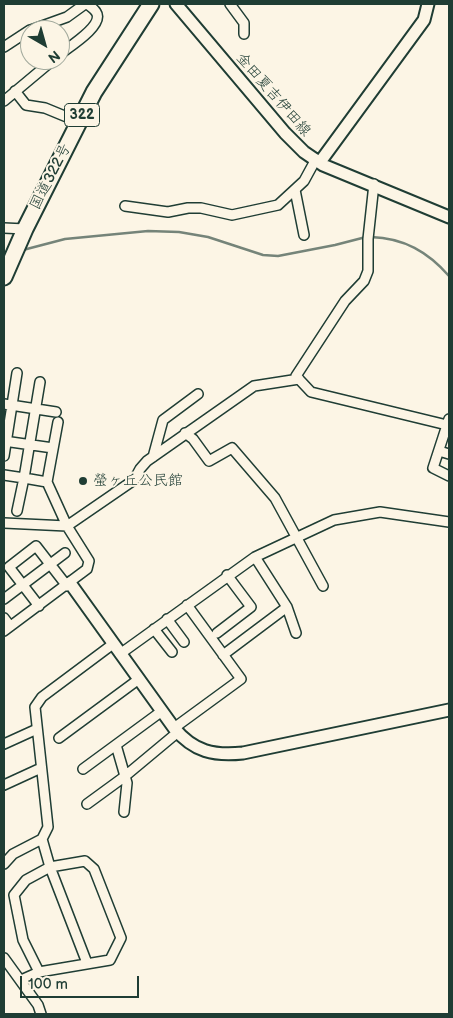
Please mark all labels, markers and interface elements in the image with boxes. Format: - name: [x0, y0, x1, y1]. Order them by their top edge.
- north arrow: [20, 20, 70, 70]
- text: N: [45, 46, 63, 66]
- street label: 金田夏吉伊田線: [232, 49, 314, 141]
- road number: 322: [64, 104, 100, 126]
- street label: 国道322号: [27, 141, 75, 213]
- place label: 螢ヶ丘公民館: [93, 472, 183, 490]
- marker: 螢ヶ丘公民館: [77, 475, 89, 487]
- scale bar: [22, 966, 141, 998]
- text: 100 m: [28, 975, 68, 994]

